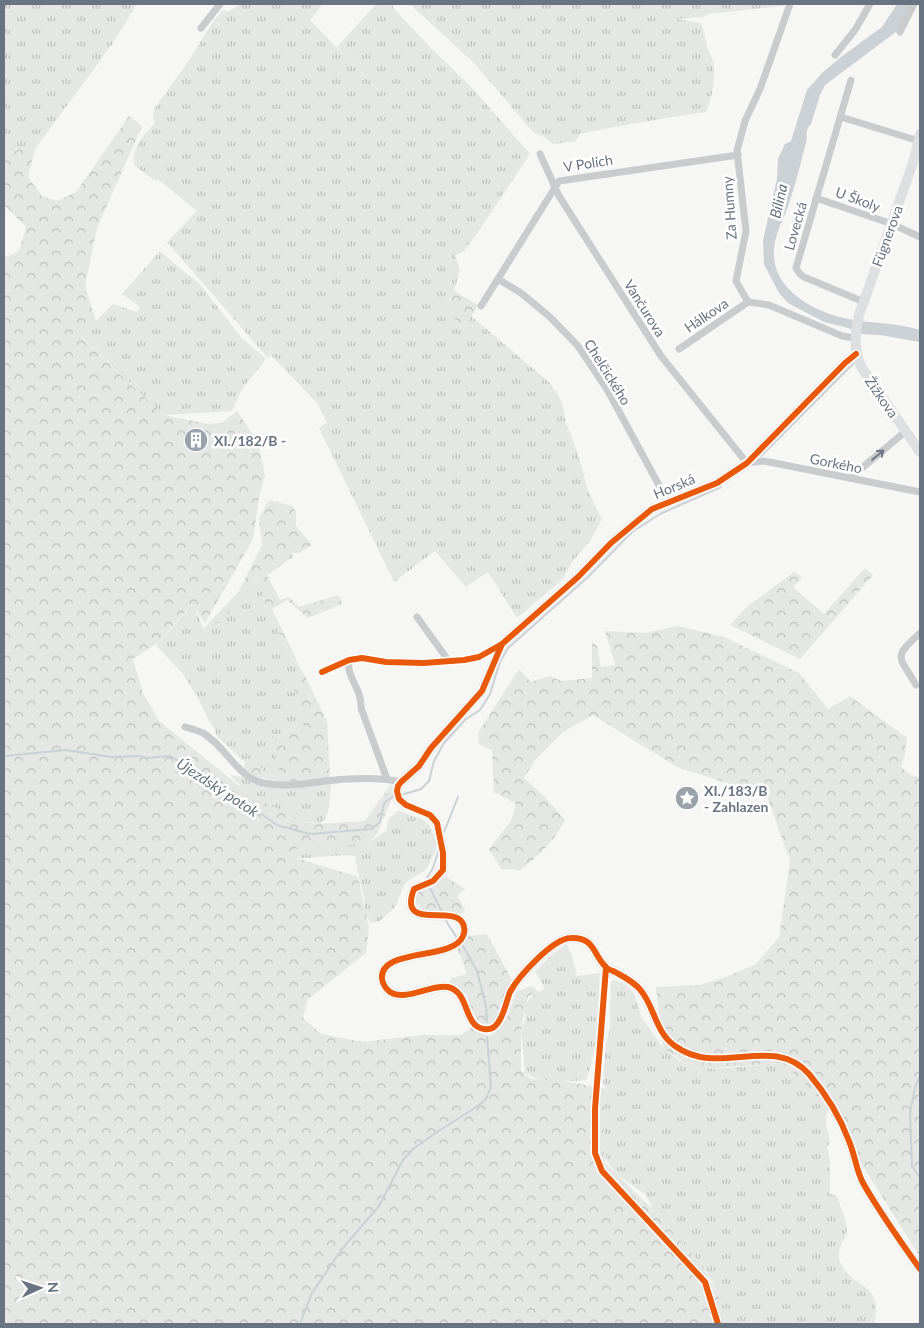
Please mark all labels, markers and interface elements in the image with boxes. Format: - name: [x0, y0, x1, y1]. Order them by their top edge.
- street label: V Polích: [562, 151, 614, 175]
- street label: Za Humny: [718, 175, 740, 240]
- water label: Bílina: [765, 182, 791, 220]
- street label: U Školy: [833, 183, 884, 215]
- street label: Lovecká: [780, 200, 810, 252]
- street label: Fügnerova: [868, 203, 906, 269]
- street label: Vančurova: [621, 276, 669, 340]
- street label: Hálkova: [681, 294, 731, 336]
- street label: Chelčického: [581, 336, 635, 408]
- street label: Žižkova: [862, 373, 902, 421]
- building icon: XI./182/B -: [183, 427, 209, 453]
- place label: XI./182/B -: [214, 432, 286, 449]
- one-way arrow: [871, 449, 884, 460]
- street label: Gorkého: [808, 450, 864, 476]
- street label: Horská: [651, 470, 697, 502]
- water label: Újezdský potok: [174, 754, 263, 821]
- place label: XI./183/B - Zahlazen: [704, 782, 768, 815]
- place icon: XI./183/B - Zahlazen: [674, 785, 700, 811]
- north arrow: [15, 1263, 65, 1313]
- text: N: [45, 1281, 62, 1293]

